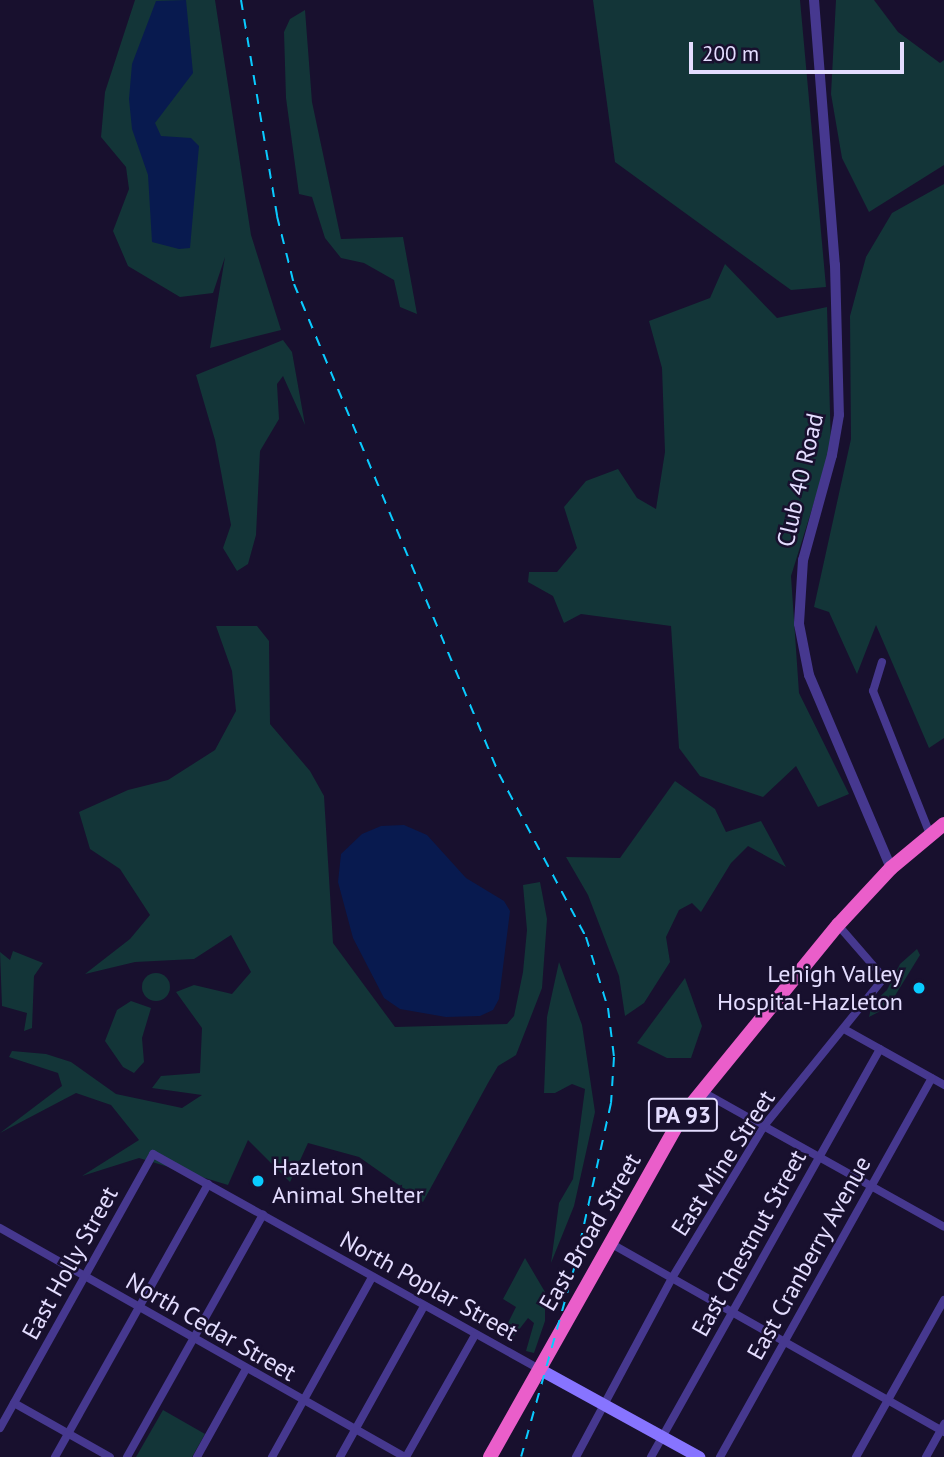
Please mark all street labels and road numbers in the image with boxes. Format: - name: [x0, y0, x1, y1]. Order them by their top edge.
- street label: Club 40 Road: [771, 410, 829, 550]
- street label: East Mine Street: [665, 1085, 781, 1241]
- road number: PA 93: [646, 1096, 720, 1134]
- street label: East Chestnut Street: [686, 1145, 812, 1341]
- street label: East Broad Street: [533, 1148, 647, 1316]
- street label: East Cranberry Avenue: [741, 1150, 877, 1366]
- street label: East Holly Street: [16, 1181, 124, 1345]
- street label: North Poplar Street: [335, 1225, 523, 1347]
- street label: North Cedar Street: [121, 1267, 301, 1387]

